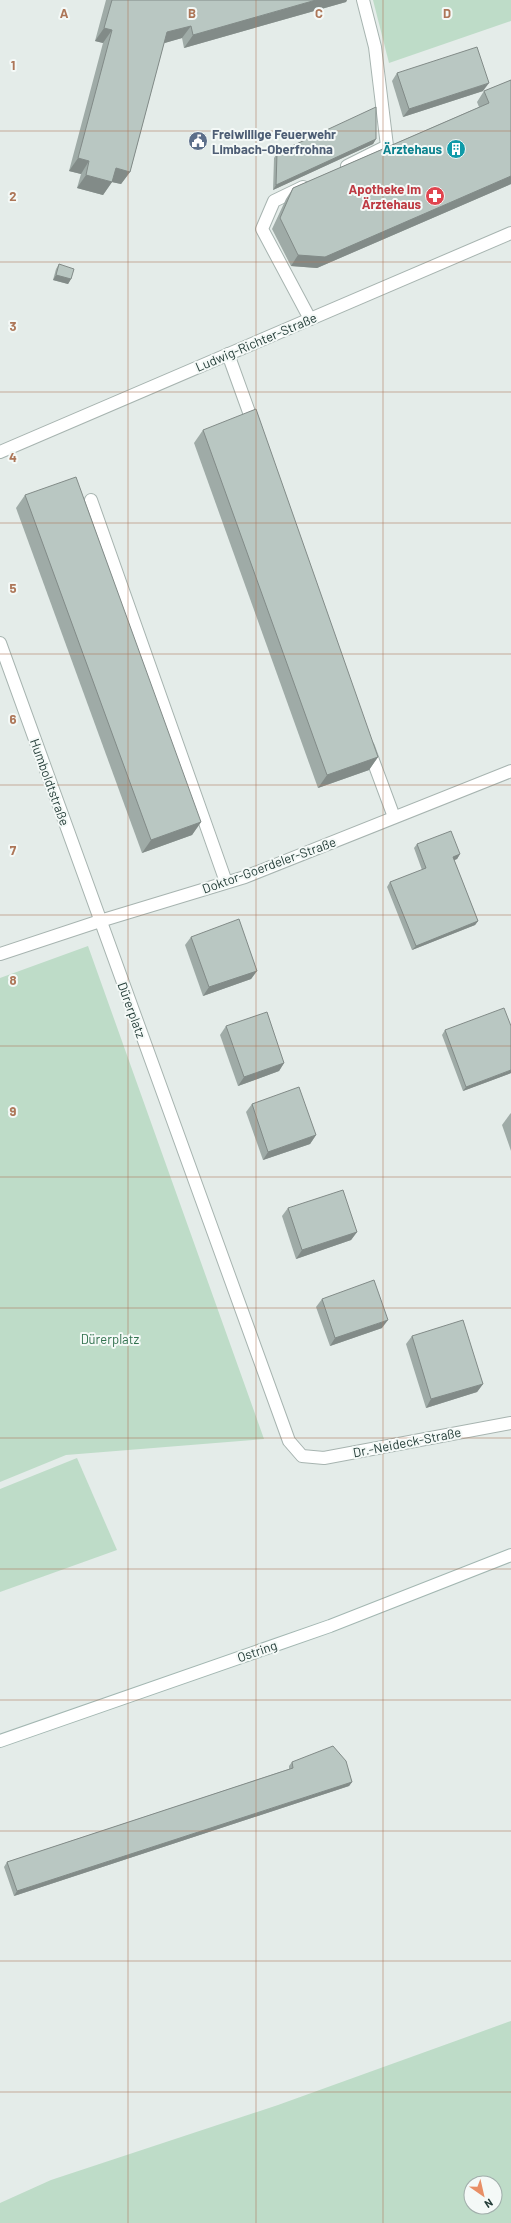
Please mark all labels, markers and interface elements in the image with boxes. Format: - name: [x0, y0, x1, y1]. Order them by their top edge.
- text: A: [60, 5, 69, 21]
- text: B: [188, 5, 196, 21]
- text: C: [315, 5, 323, 21]
- text: D: [443, 5, 451, 21]
- text: 1: [11, 57, 15, 73]
- place label: Freiwillige Feuerwehr Limbach-Oberfrohna: [212, 126, 336, 157]
- public building icon: Freiwillige Feuerwehr Limbach-Oberfrohna: [187, 130, 209, 152]
- building icon: Ärztehaus: [445, 138, 467, 160]
- place label: Ärztehaus: [383, 141, 442, 157]
- place label: Apotheke im Ärztehaus: [349, 181, 421, 212]
- pharmacy icon: Apotheke im Ärztehaus: [424, 185, 446, 207]
- text: 2: [9, 188, 17, 204]
- street label: Ludwig-Richter-Straße: [193, 309, 319, 375]
- text: 3: [9, 318, 17, 334]
- text: 4: [9, 449, 17, 465]
- text: 5: [9, 580, 17, 596]
- text: 6: [10, 711, 17, 727]
- street label: Humboldtstraße: [27, 736, 73, 828]
- street label: Doktor-Goerdeler-Straße: [200, 833, 338, 897]
- text: 7: [10, 842, 17, 858]
- text: 8: [9, 972, 17, 988]
- street label: Dürerplatz: [114, 980, 150, 1040]
- text: 9: [10, 1103, 17, 1119]
- park label: Dürerplatz: [81, 1331, 139, 1347]
- street label: Dr.-Neideck-Straße: [352, 1424, 463, 1460]
- street label: Ostring: [235, 1637, 279, 1665]
- north arrow: [463, 2175, 503, 2215]
- text: N: [482, 2196, 496, 2211]

